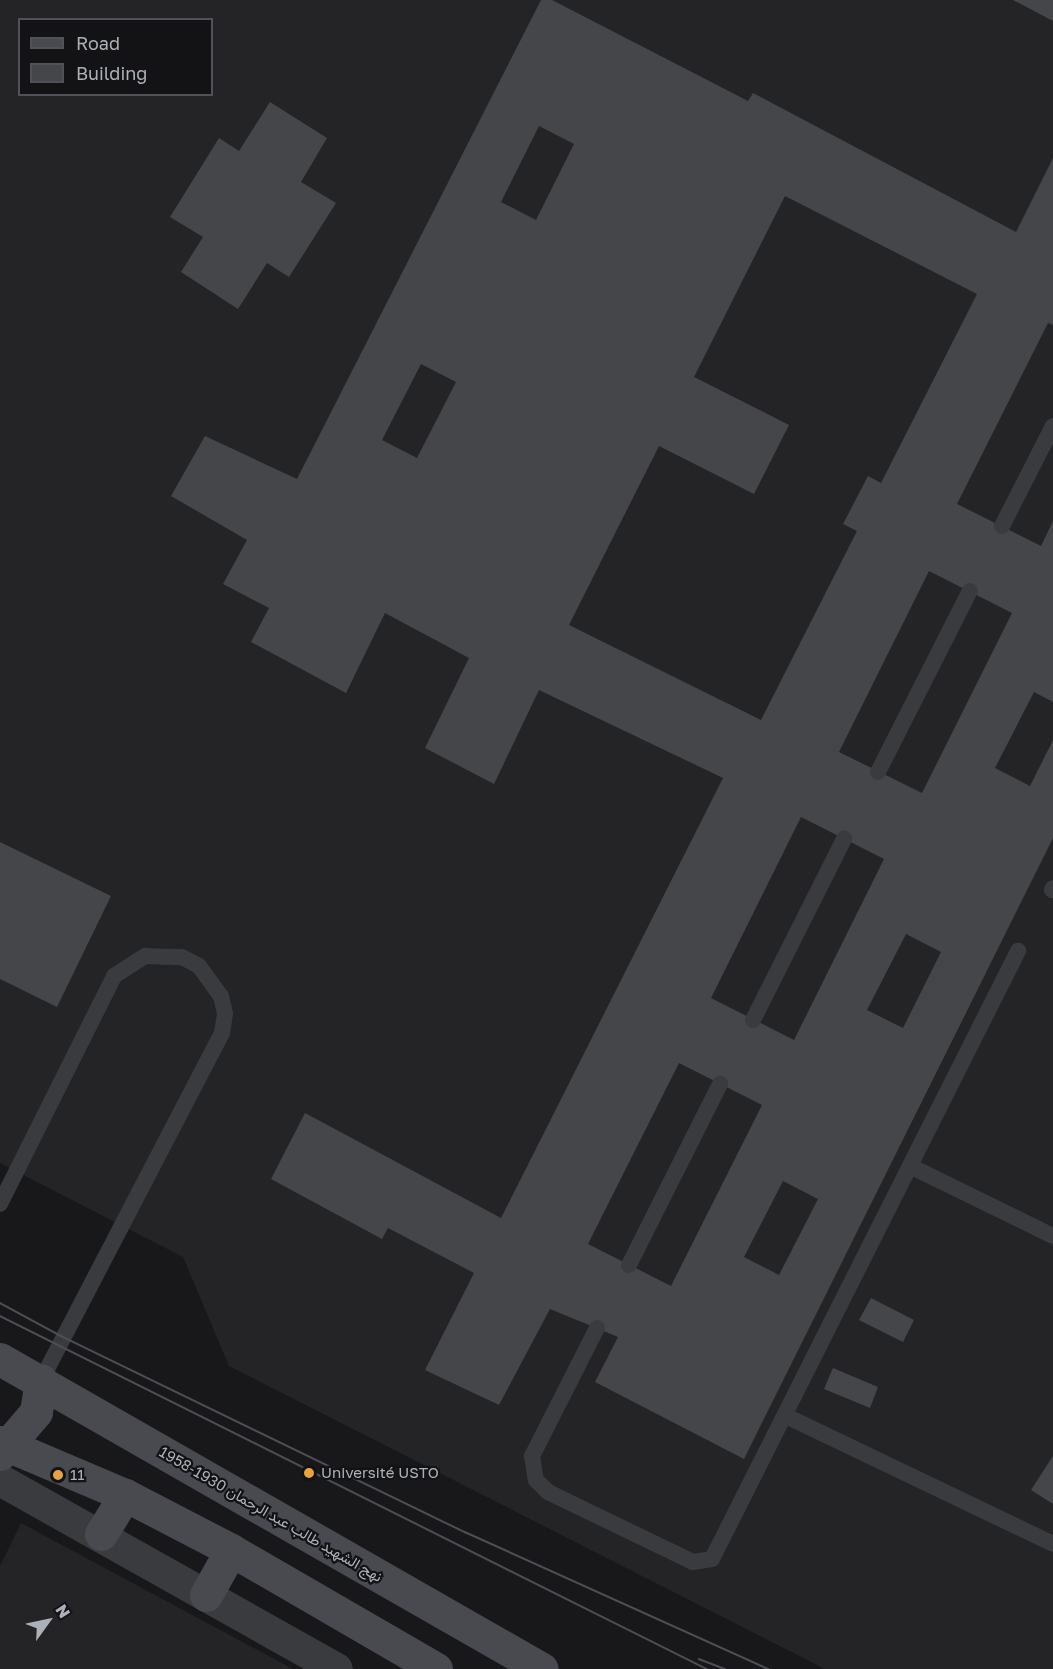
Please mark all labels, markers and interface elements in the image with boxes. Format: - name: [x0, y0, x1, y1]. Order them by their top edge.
- legend: [18, 18, 213, 96]
- text: Road: [76, 32, 120, 54]
- text: Building: [76, 62, 147, 84]
- street label: نهج الشهيد طالب عبد الرحمان 1930-1958: [156, 1443, 386, 1585]
- place label: Université USTO: [321, 1464, 439, 1482]
- place label: 11: [70, 1466, 85, 1484]
- marker: Université USTO: [302, 1466, 316, 1480]
- marker: 11: [51, 1468, 65, 1482]
- north arrow: [18, 1591, 78, 1651]
- text: N: [51, 1601, 75, 1622]

